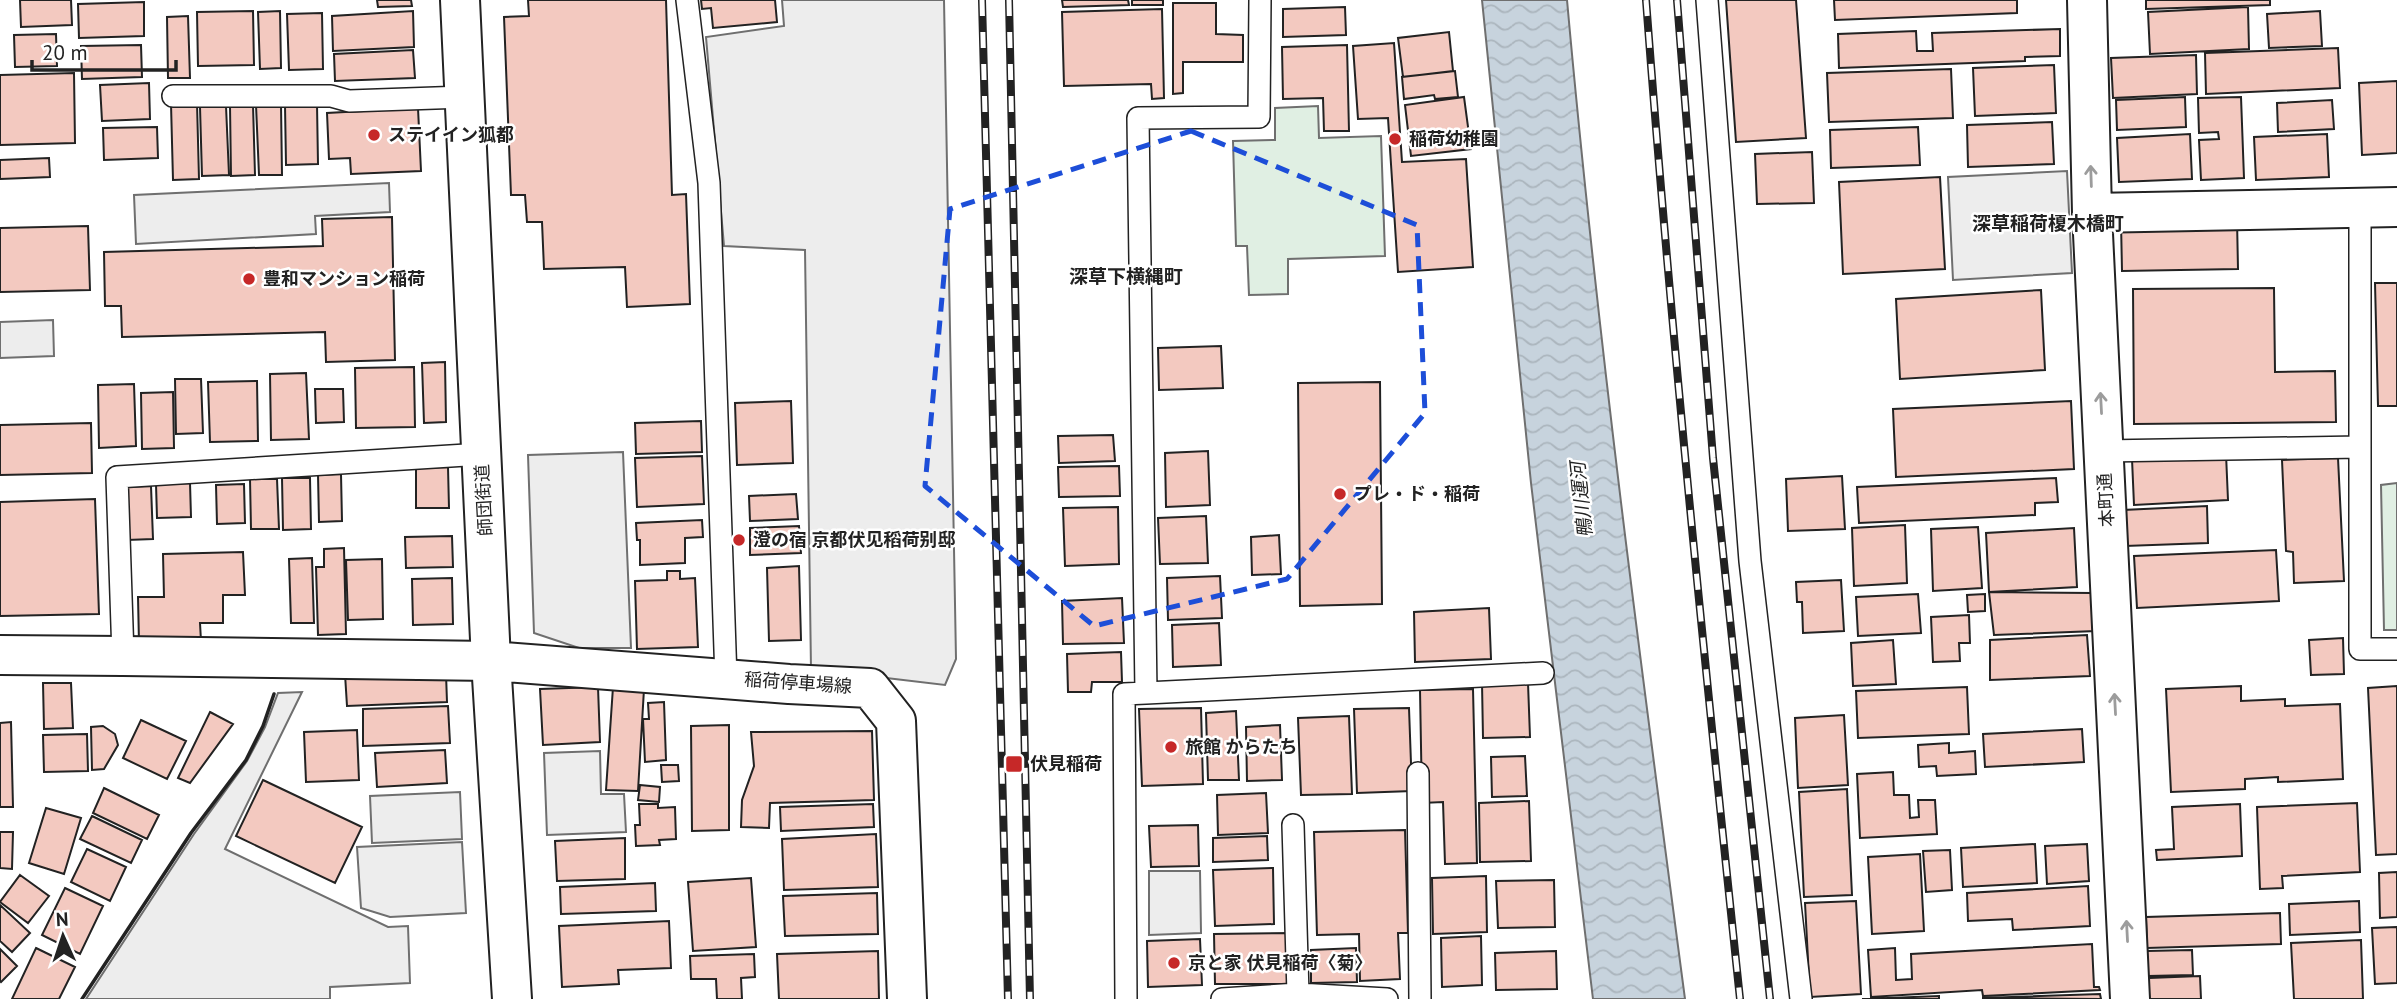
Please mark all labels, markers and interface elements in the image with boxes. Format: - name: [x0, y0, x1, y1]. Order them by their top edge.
- scale bar: [32, 28, 175, 72]
- text: 20 m: [42, 39, 88, 66]
- place label: ステイイン狐都: [388, 123, 514, 146]
- marker: ステイイン狐都: [366, 127, 382, 143]
- place label: 稲荷幼稚園: [1409, 127, 1499, 150]
- marker: 稲荷幼稚園: [1387, 131, 1403, 147]
- one-way arrow: [2085, 164, 2098, 187]
- district label: 深草稲荷榎木橋町: [1972, 211, 2124, 235]
- district label: 深草下横縄町: [1069, 264, 1183, 288]
- place label: 豊和マンション稲荷: [263, 267, 425, 290]
- marker: 豊和マンション稲荷: [241, 271, 257, 287]
- one-way arrow: [2095, 392, 2108, 415]
- water label: 鴨川運河: [1565, 457, 1597, 539]
- street label: 師団街道: [470, 463, 497, 537]
- street label: 本町通: [2093, 472, 2118, 528]
- place label: プレ・ド・稲荷: [1354, 482, 1480, 505]
- marker: プレ・ド・稲荷: [1332, 486, 1348, 502]
- place label: 澄の宿 京都伏见稻荷别邸: [753, 528, 956, 551]
- marker: 澄の宿 京都伏见稻荷别邸: [731, 532, 747, 548]
- street label: 稲荷停車場線: [743, 667, 853, 698]
- one-way arrow: [2109, 692, 2122, 715]
- place label: 旅館 からたち: [1185, 735, 1298, 758]
- marker: 旅館 からたち: [1163, 739, 1179, 755]
- place label: 伏見稲荷: [1030, 752, 1102, 775]
- marker: 伏見稲荷: [1004, 754, 1024, 774]
- north arrow: [28, 901, 98, 971]
- text: N: [55, 907, 69, 931]
- one-way arrow: [2120, 920, 2133, 943]
- place label: 京と家 伏見稲荷〈菊〉: [1188, 951, 1373, 974]
- marker: 京と家 伏見稲荷〈菊〉: [1166, 955, 1182, 971]

